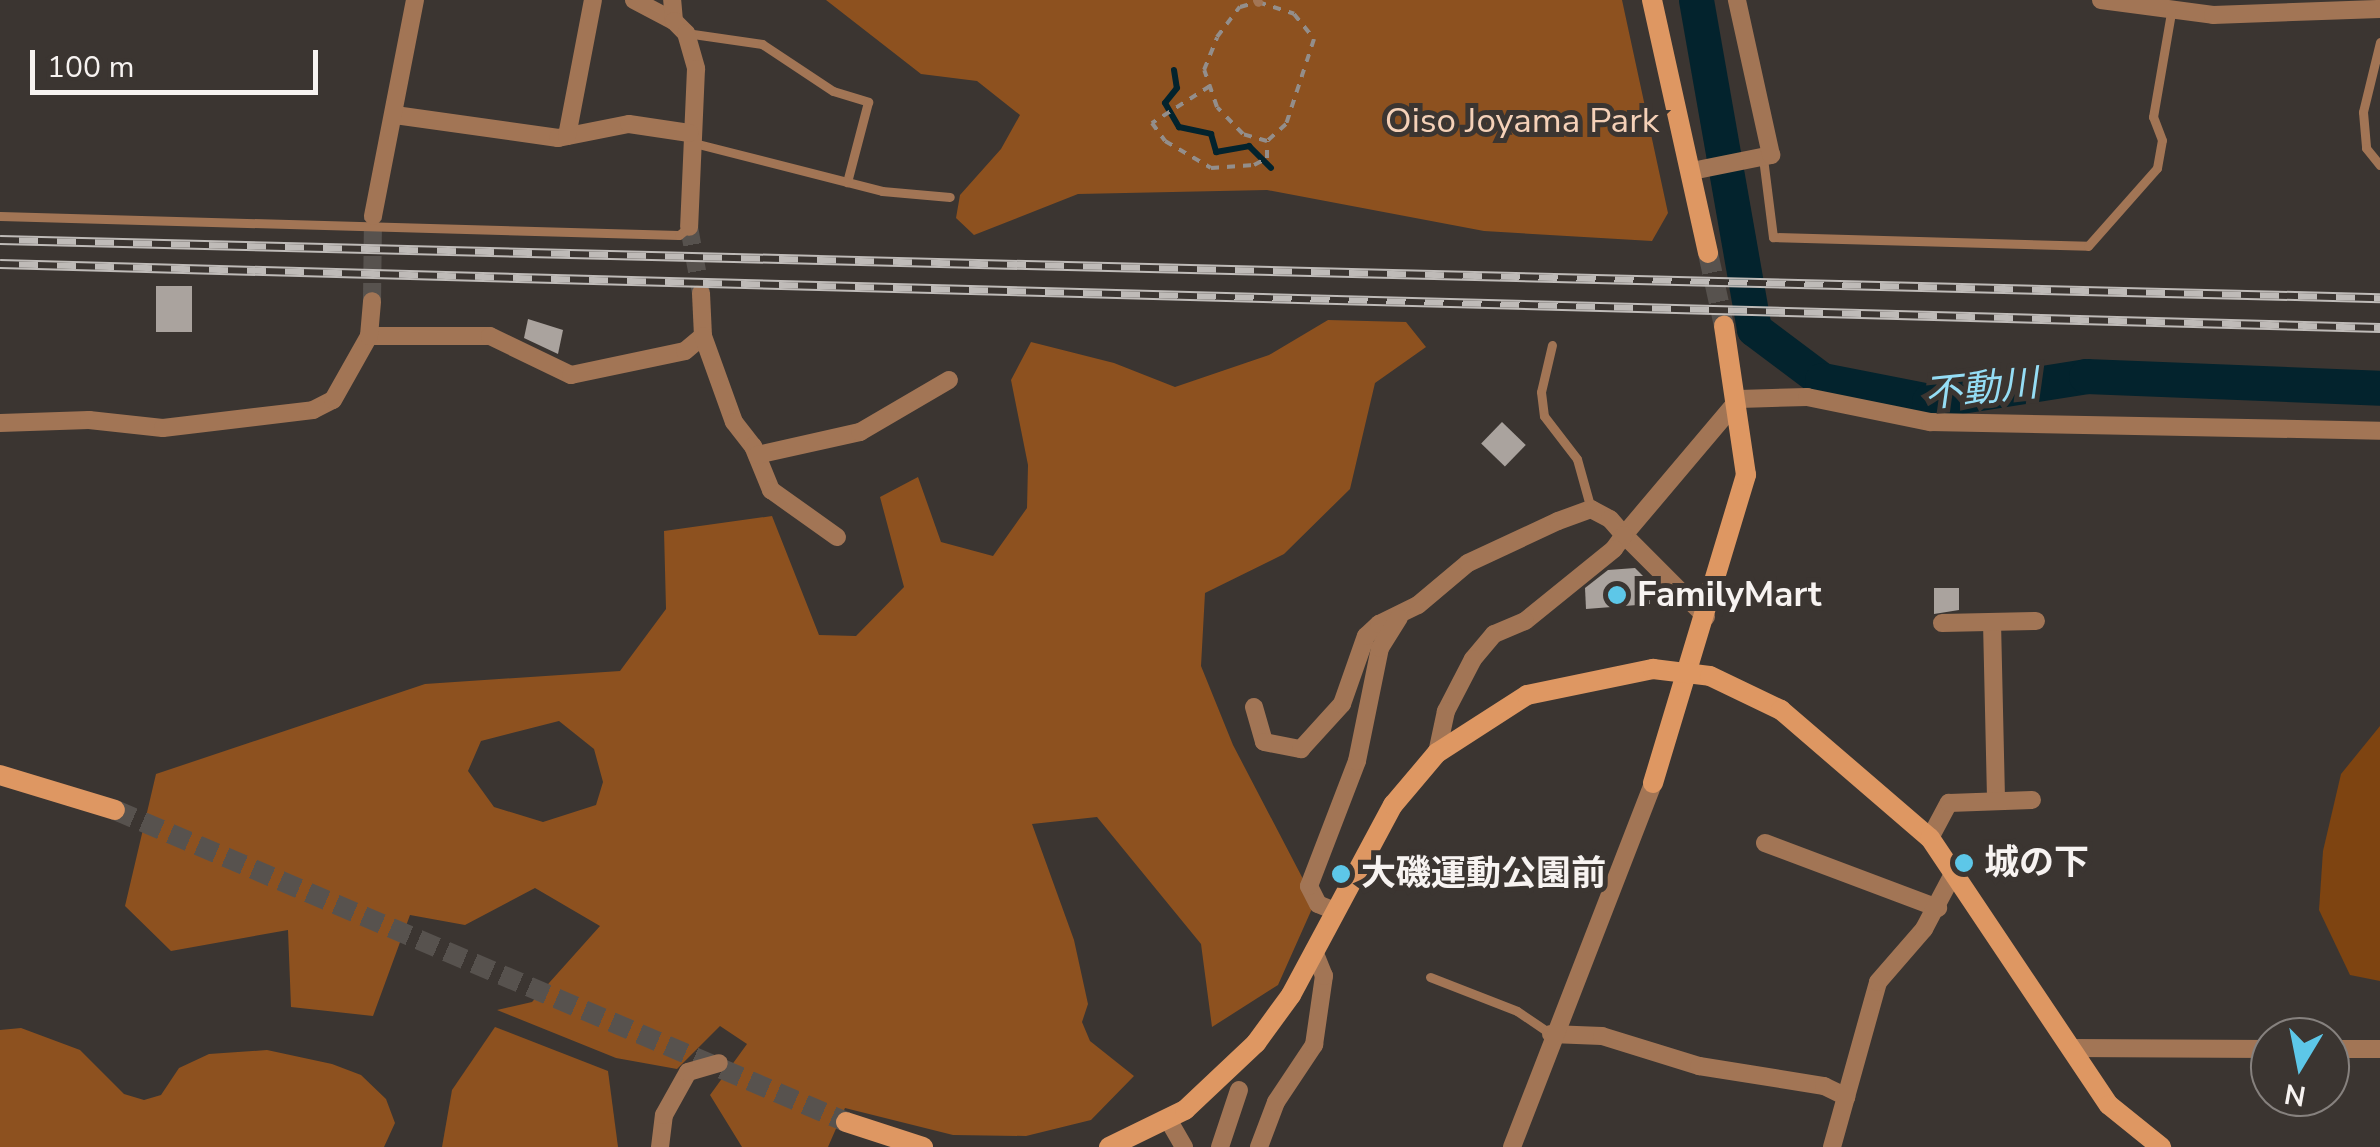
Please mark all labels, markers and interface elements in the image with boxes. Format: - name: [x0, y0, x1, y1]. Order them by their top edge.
- scale bar: [35, 30, 322, 92]
- text: 100 m: [47, 47, 134, 88]
- park label: Oiso Joyama Park: [1385, 100, 1659, 142]
- water label: 不動川: [1922, 360, 2040, 418]
- place label: FamilyMart: [1637, 574, 1822, 616]
- marker: FamilyMart: [1606, 584, 1628, 606]
- place label: 城の下: [1984, 842, 2089, 884]
- marker: 城の下: [1953, 852, 1975, 874]
- place label: 大磯運動公園前: [1361, 853, 1606, 895]
- marker: 大磯運動公園前: [1330, 863, 1352, 885]
- north arrow: [2250, 1017, 2350, 1117]
- text: N: [2282, 1074, 2309, 1115]

